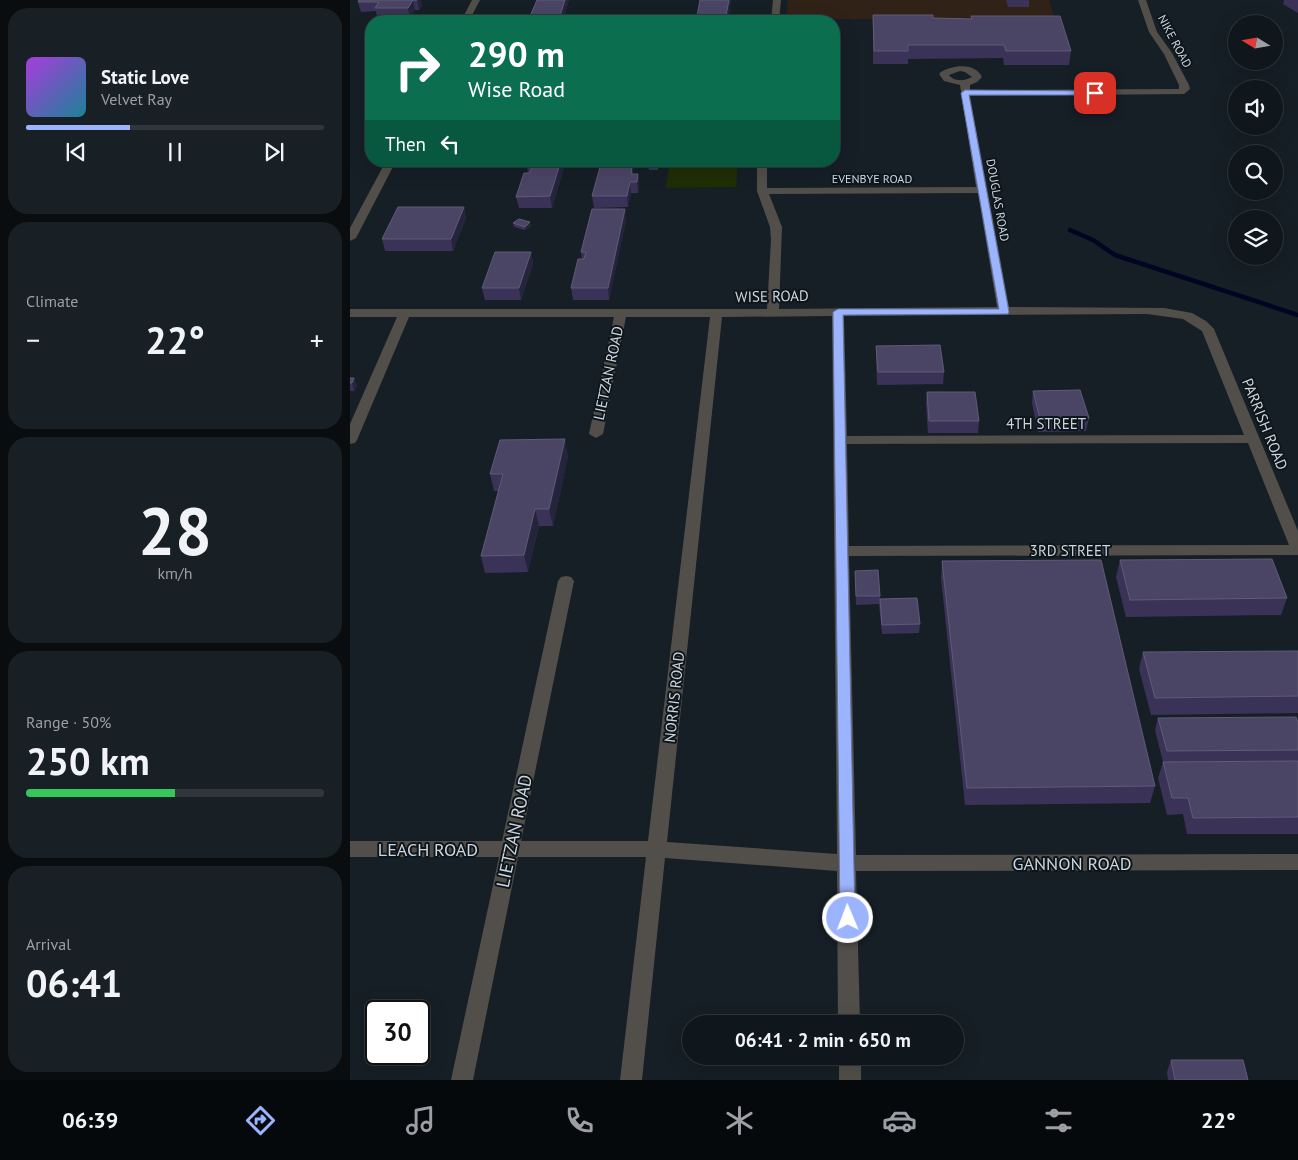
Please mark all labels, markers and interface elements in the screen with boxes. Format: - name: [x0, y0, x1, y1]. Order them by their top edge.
- street label: NIKE ROAD: [1155, 12, 1195, 70]
- north arrow: [1228, 15, 1282, 70]
- map controls: [1228, 15, 1283, 265]
- text: 290 m: [468, 31, 565, 77]
- icon: right: [385, 35, 450, 100]
- text: Static Love: [101, 65, 189, 89]
- pin: [1074, 72, 1116, 114]
- text: Wise Road: [468, 75, 565, 103]
- icon: arrive: [1081, 79, 1109, 107]
- button: sound: [1228, 80, 1283, 135]
- text: Velvet Ray: [101, 89, 172, 109]
- icon: left: [436, 130, 464, 158]
- text: Then: [385, 132, 426, 156]
- icon: previous: [62, 138, 90, 166]
- icon: pause: [161, 138, 189, 166]
- icon: next: [260, 138, 288, 166]
- button: search: [1228, 145, 1283, 200]
- street label: DOUGLAS ROAD: [983, 158, 1013, 243]
- street label: EVENBYE ROAD: [832, 171, 912, 186]
- button: layers: [1228, 210, 1283, 265]
- street label: WISE ROAD: [735, 286, 809, 306]
- text: Climate: [26, 291, 78, 311]
- text: 22°: [145, 315, 205, 364]
- text: −: [26, 321, 40, 358]
- text: +: [310, 321, 324, 358]
- street label: LIETZAN ROAD: [589, 324, 627, 422]
- street label: PARRISH ROAD: [1238, 375, 1292, 473]
- street label: 4TH STREET: [1006, 414, 1087, 433]
- text: 28: [138, 488, 212, 572]
- street label: 3RD STREET: [1030, 541, 1111, 560]
- text: km/h: [157, 563, 193, 583]
- street label: NORRIS ROAD: [660, 651, 688, 743]
- text: Range · 50%: [26, 712, 111, 732]
- text: 250 km: [26, 736, 150, 785]
- street label: LIETZAN ROAD: [491, 772, 537, 890]
- street label: LEACH ROAD: [378, 838, 478, 861]
- street label: GANNON ROAD: [1012, 852, 1132, 875]
- position arrow: [821, 891, 873, 943]
- text: Arrival: [26, 934, 71, 954]
- text: 06:41: [26, 958, 122, 1007]
- speed limit sign: 30: [365, 1000, 430, 1065]
- text: 06:41 · 2 min · 650 m: [735, 1028, 911, 1052]
- icon: directions: [243, 1103, 278, 1138]
- icon: music: [403, 1103, 438, 1138]
- icon: phone: [562, 1103, 597, 1138]
- icon: climate: [722, 1103, 757, 1138]
- icon: car: [882, 1103, 917, 1138]
- icon: filters: [1041, 1103, 1076, 1138]
- text: 06:39: [62, 1106, 118, 1134]
- text: 22°: [1201, 1106, 1236, 1134]

